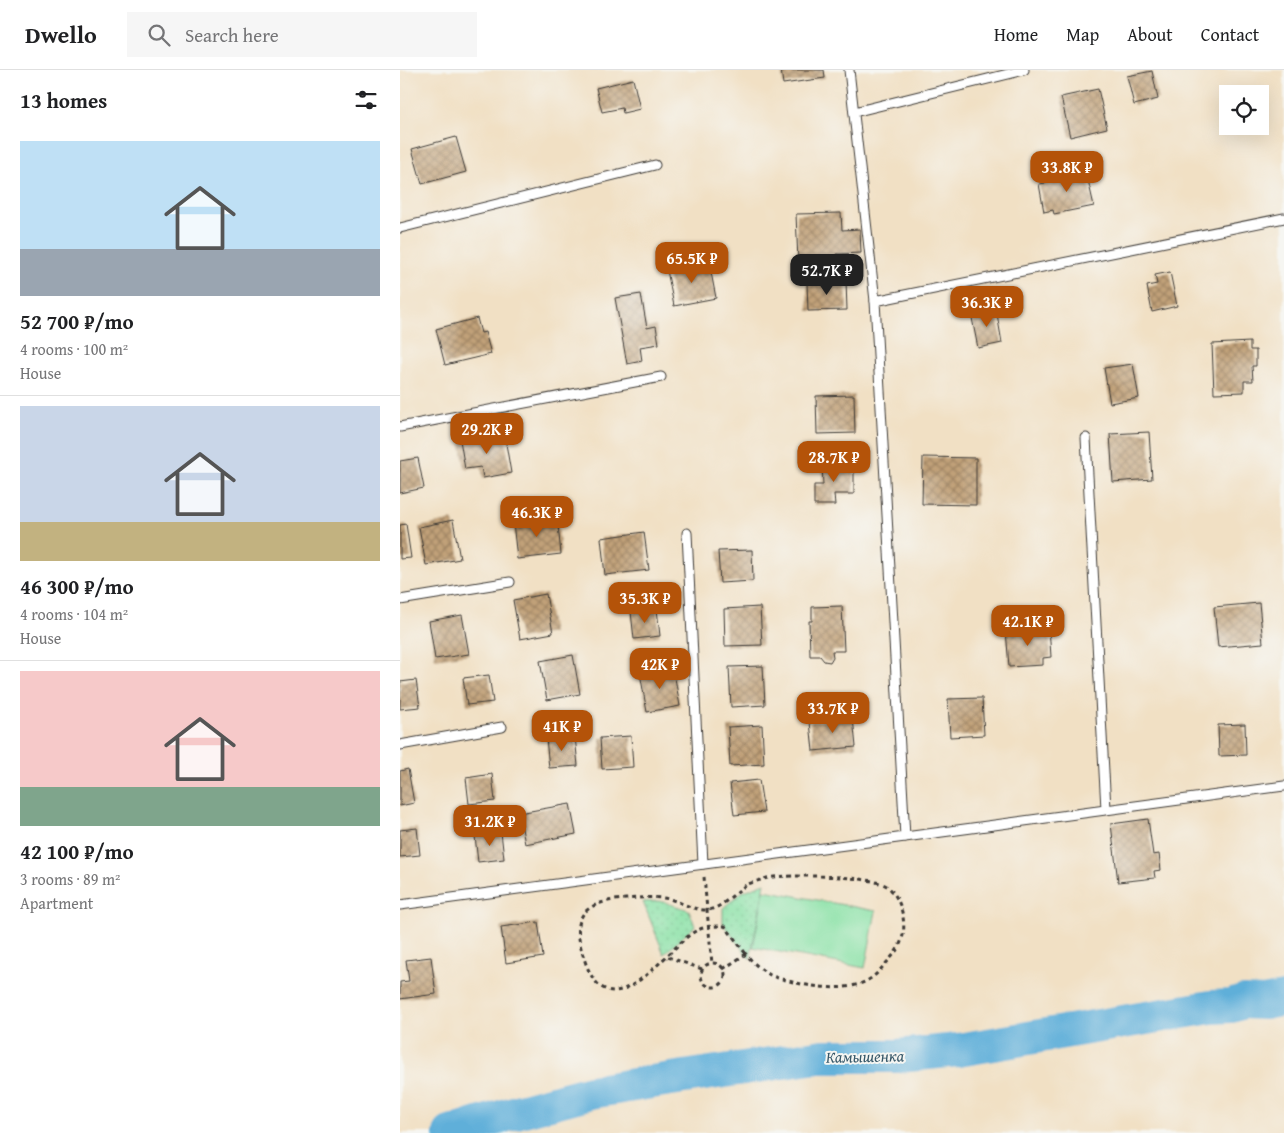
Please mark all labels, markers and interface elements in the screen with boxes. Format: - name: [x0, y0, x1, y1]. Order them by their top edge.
- search box: [127, 12, 477, 57]
- text: Dwello: [25, 17, 97, 52]
- icon: search: [145, 21, 173, 49]
- text: Search here: [185, 21, 279, 49]
- text: Home: [994, 21, 1038, 48]
- text: Map: [1066, 21, 1099, 48]
- text: About: [1127, 21, 1173, 48]
- text: Contact: [1201, 21, 1259, 48]
- text: 13 homes: [20, 85, 107, 116]
- map controls: [1219, 85, 1269, 135]
- button: locate: [1219, 85, 1269, 135]
- icon: filters: [352, 86, 380, 114]
- pin: 33.8K ₽: [1021, 150, 1113, 193]
- text: 33.8K ₽: [1041, 155, 1093, 179]
- icon: home: [155, 173, 245, 263]
- pin: 65.5K ₽: [646, 242, 738, 284]
- text: 65.5K ₽: [666, 246, 718, 270]
- pin: 52.7K ₽: [781, 254, 873, 296]
- text: 52.7K ₽: [801, 258, 853, 282]
- pin: 36.3K ₽: [941, 286, 1033, 328]
- text: 36.3K ₽: [961, 290, 1013, 314]
- text: 52 700 ₽/mo: [20, 306, 134, 337]
- text: 4 rooms · 100 m²: [20, 337, 128, 361]
- text: House: [20, 361, 61, 385]
- pin: 29.2K ₽: [441, 412, 533, 455]
- text: 29.2K ₽: [461, 417, 513, 441]
- icon: home: [155, 439, 245, 529]
- pin: 28.7K ₽: [788, 440, 880, 483]
- text: 28.7K ₽: [808, 445, 860, 469]
- pin: 46.3K ₽: [491, 496, 583, 538]
- text: 46.3K ₽: [511, 500, 563, 524]
- text: 46 300 ₽/mo: [20, 571, 134, 602]
- pin: 35.3K ₽: [599, 582, 691, 624]
- text: 35.3K ₽: [619, 586, 671, 610]
- text: 4 rooms · 104 m²: [20, 602, 128, 626]
- pin: 42.1K ₽: [982, 604, 1074, 647]
- text: 42.1K ₽: [1002, 609, 1054, 633]
- text: House: [20, 626, 61, 650]
- pin: 42K ₽: [625, 648, 695, 690]
- text: 42K ₽: [641, 652, 679, 676]
- pin: 33.7K ₽: [787, 692, 879, 734]
- text: 33.7K ₽: [807, 696, 859, 720]
- icon: home: [155, 704, 245, 794]
- pin: 41K ₽: [527, 710, 597, 752]
- text: 41K ₽: [543, 714, 581, 738]
- pin: 31.2K ₽: [444, 804, 536, 847]
- text: 31.2K ₽: [464, 809, 516, 833]
- text: 42 100 ₽/mo: [20, 836, 134, 867]
- text: 3 rooms · 89 m²: [20, 867, 120, 891]
- text: Apartment: [20, 891, 93, 915]
- water label: Камышенка: [826, 1043, 905, 1069]

